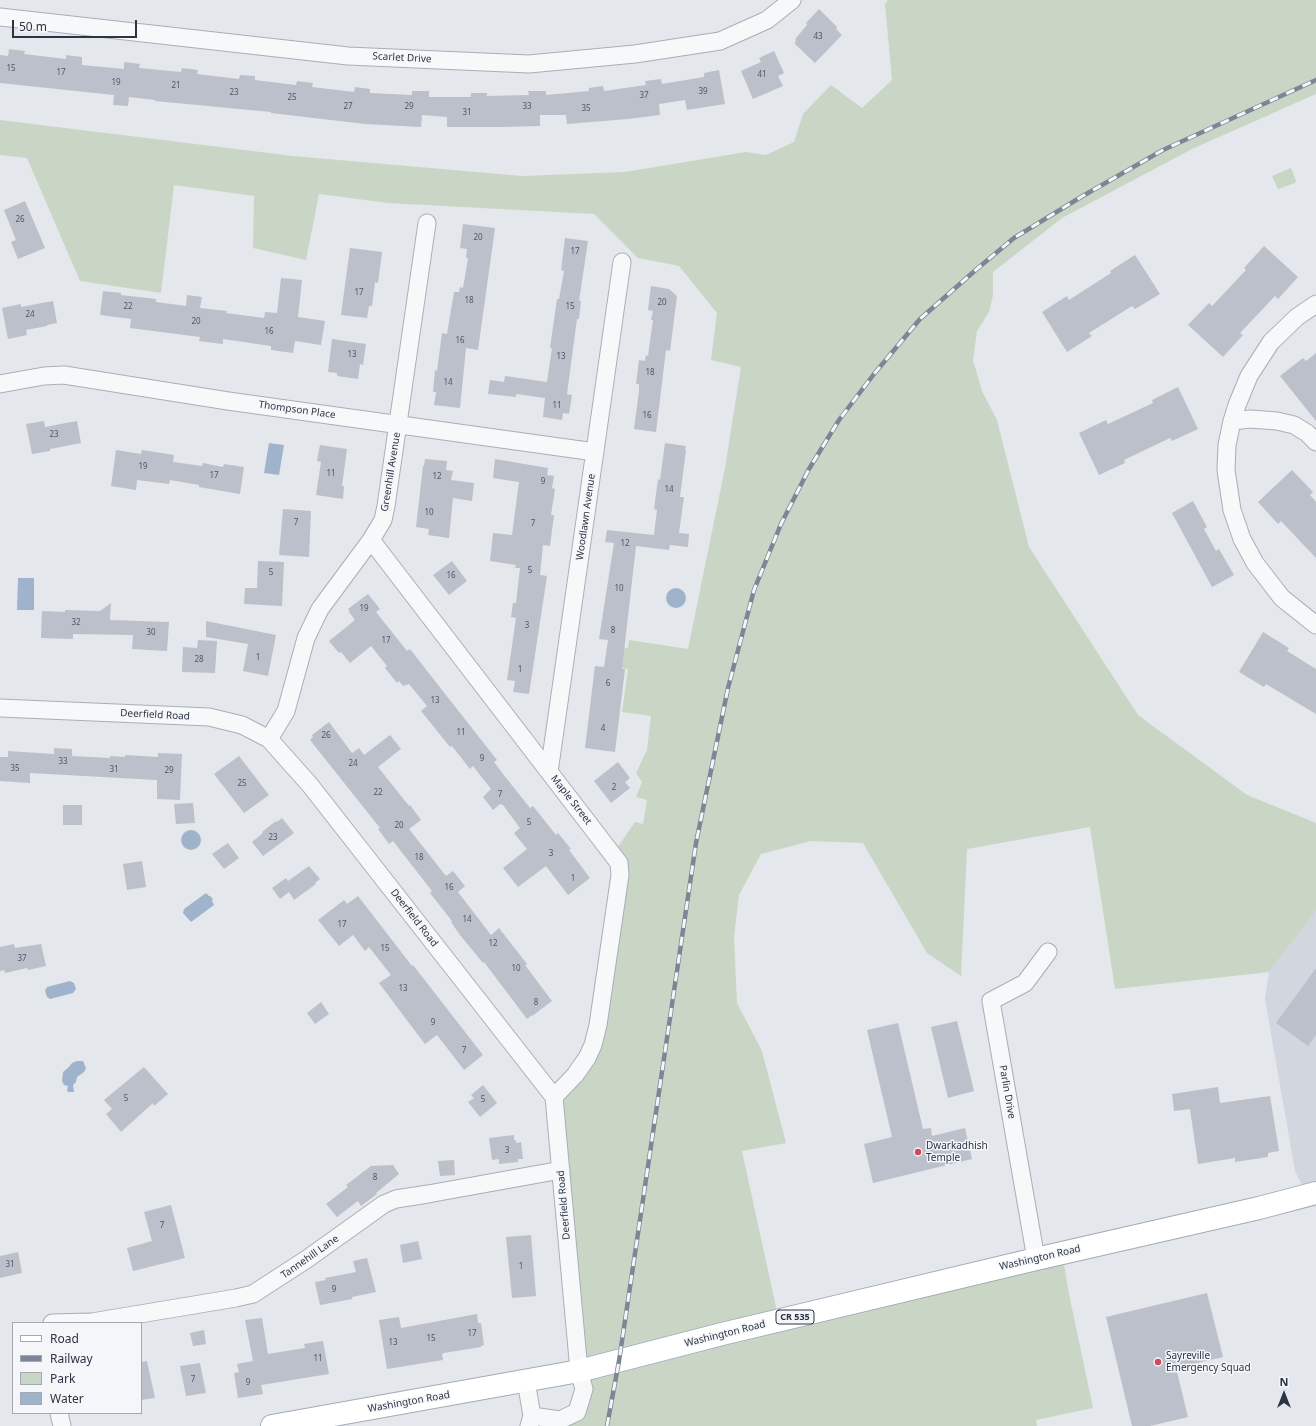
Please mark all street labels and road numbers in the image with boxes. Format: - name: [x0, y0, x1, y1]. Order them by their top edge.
- street label: Scarlet Drive: [372, 50, 432, 66]
- street label: Thompson Place: [258, 399, 336, 421]
- street label: Greenhill Avenue: [379, 431, 403, 513]
- street label: Woodlawn Avenue: [574, 473, 598, 561]
- street label: Deerfield Road: [120, 707, 190, 723]
- street label: Maple Street: [548, 773, 594, 827]
- street label: Deerfield Road: [388, 887, 440, 949]
- street label: Parlin Drive: [996, 1064, 1018, 1120]
- street label: Deerfield Road: [555, 1170, 573, 1240]
- street label: Tannehill Lane: [279, 1233, 341, 1281]
- street label: Washington Road: [998, 1243, 1082, 1273]
- road number: CR 535: [776, 1310, 814, 1324]
- street label: Washington Road: [683, 1318, 767, 1350]
- street label: Washington Road: [367, 1389, 451, 1415]

